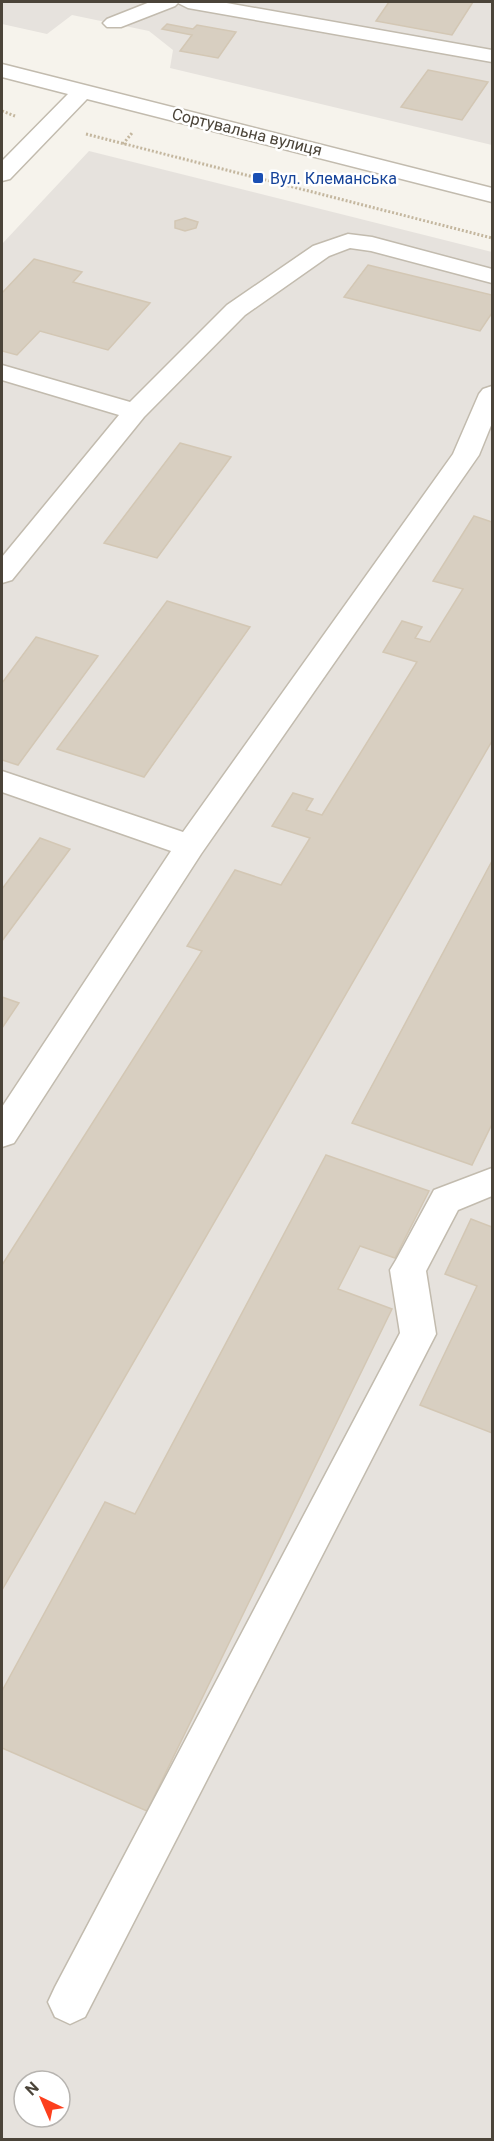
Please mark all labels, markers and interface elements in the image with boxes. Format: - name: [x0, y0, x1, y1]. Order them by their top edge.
- street label: Сортувальна вулиця: [170, 104, 324, 160]
- place label: Вул. Клеманська: [270, 169, 397, 188]
- marker: Вул. Клеманська: [251, 171, 265, 185]
- north arrow: [12, 2069, 72, 2129]
- text: N: [21, 2078, 43, 2099]

